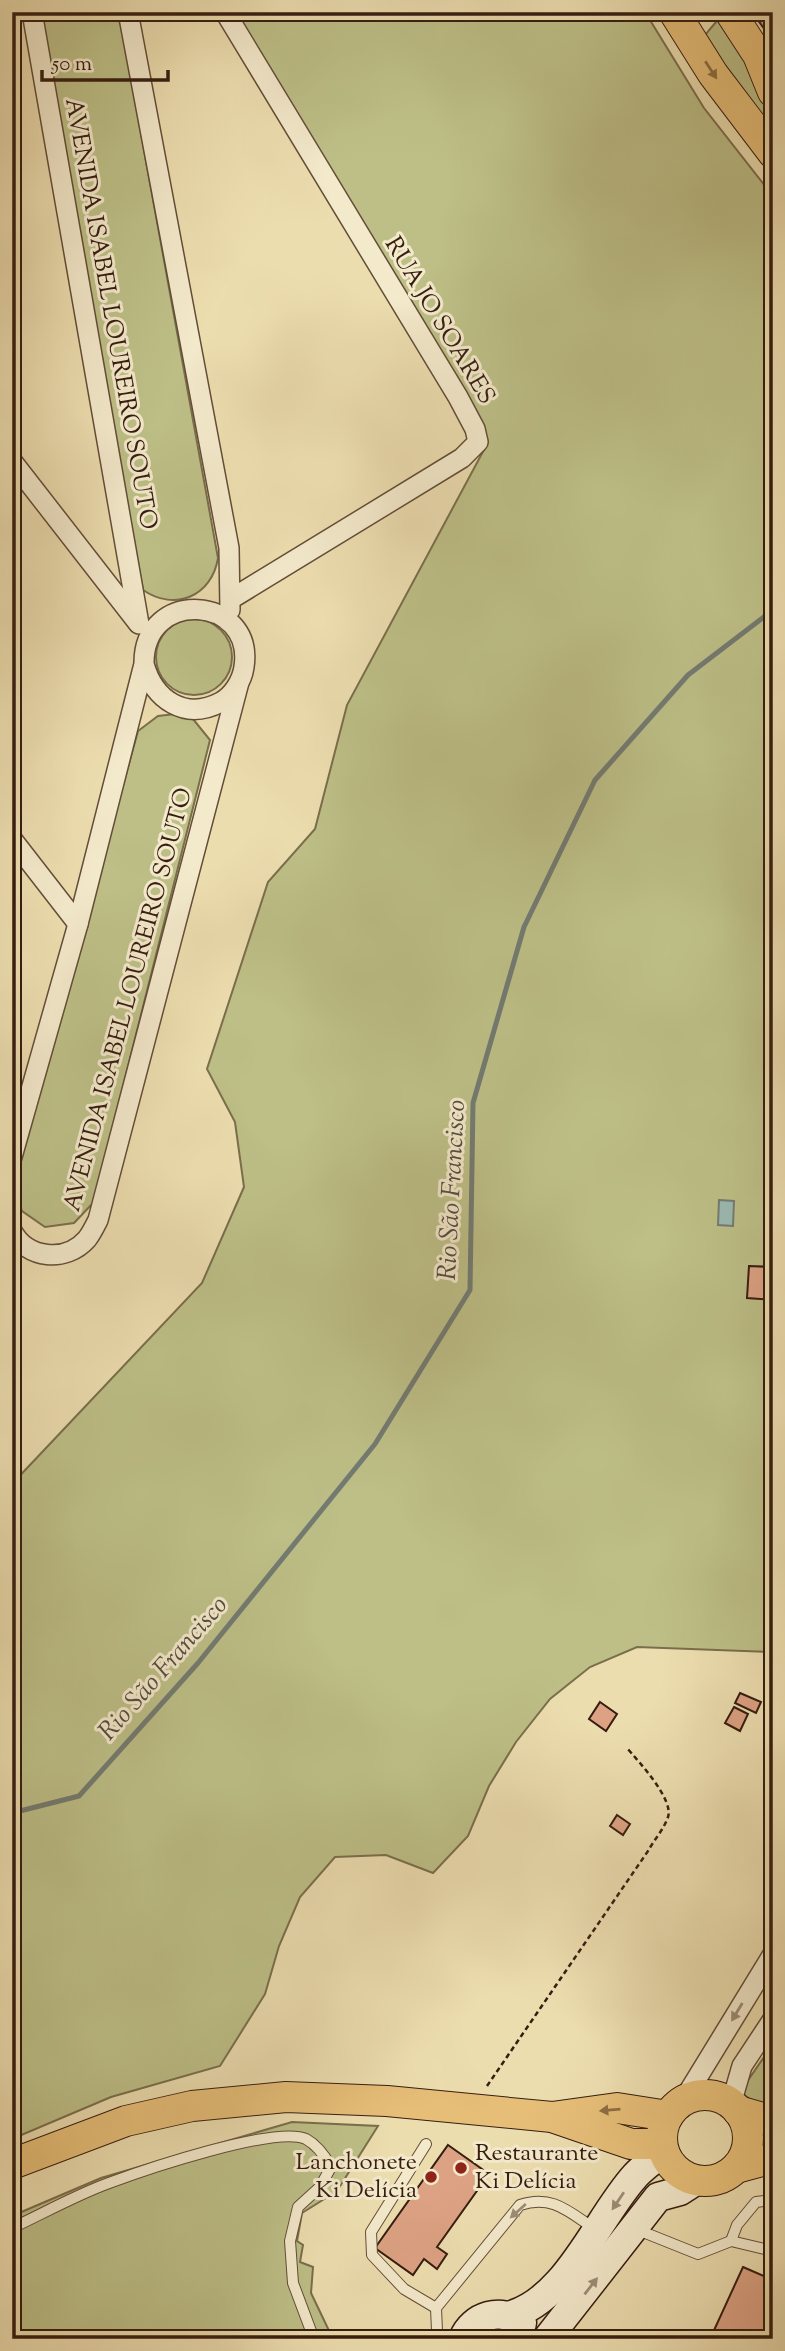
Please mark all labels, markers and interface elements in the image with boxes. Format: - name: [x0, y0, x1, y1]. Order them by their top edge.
- scale bar: [42, 38, 168, 82]
- text: 50 m: [51, 50, 92, 80]
- one-way arrow: [704, 60, 717, 80]
- street label: AVENIDA ISABEL LOUREIRO SOUTO: [55, 96, 165, 532]
- street label: RUA JO SOARES: [375, 231, 503, 411]
- street label: AVENIDA ISABEL LOUREIRO SOUTO: [56, 784, 202, 1216]
- water label: Rio São Francisco: [430, 1099, 476, 1281]
- water label: Rio São Francisco: [91, 1589, 237, 1749]
- one-way arrow: [731, 2003, 744, 2022]
- one-way arrow: [599, 2104, 621, 2115]
- place label: Restaurante Ki Delícia: [475, 2137, 598, 2199]
- place label: Lanchonete Ki Delícia: [295, 2146, 417, 2208]
- marker: Restaurante Ki Delícia: [453, 2160, 469, 2176]
- marker: Lanchonete Ki Delícia: [423, 2169, 439, 2185]
- one-way arrow: [611, 2192, 625, 2210]
- one-way arrow: [509, 2203, 527, 2218]
- one-way arrow: [583, 2277, 597, 2295]

